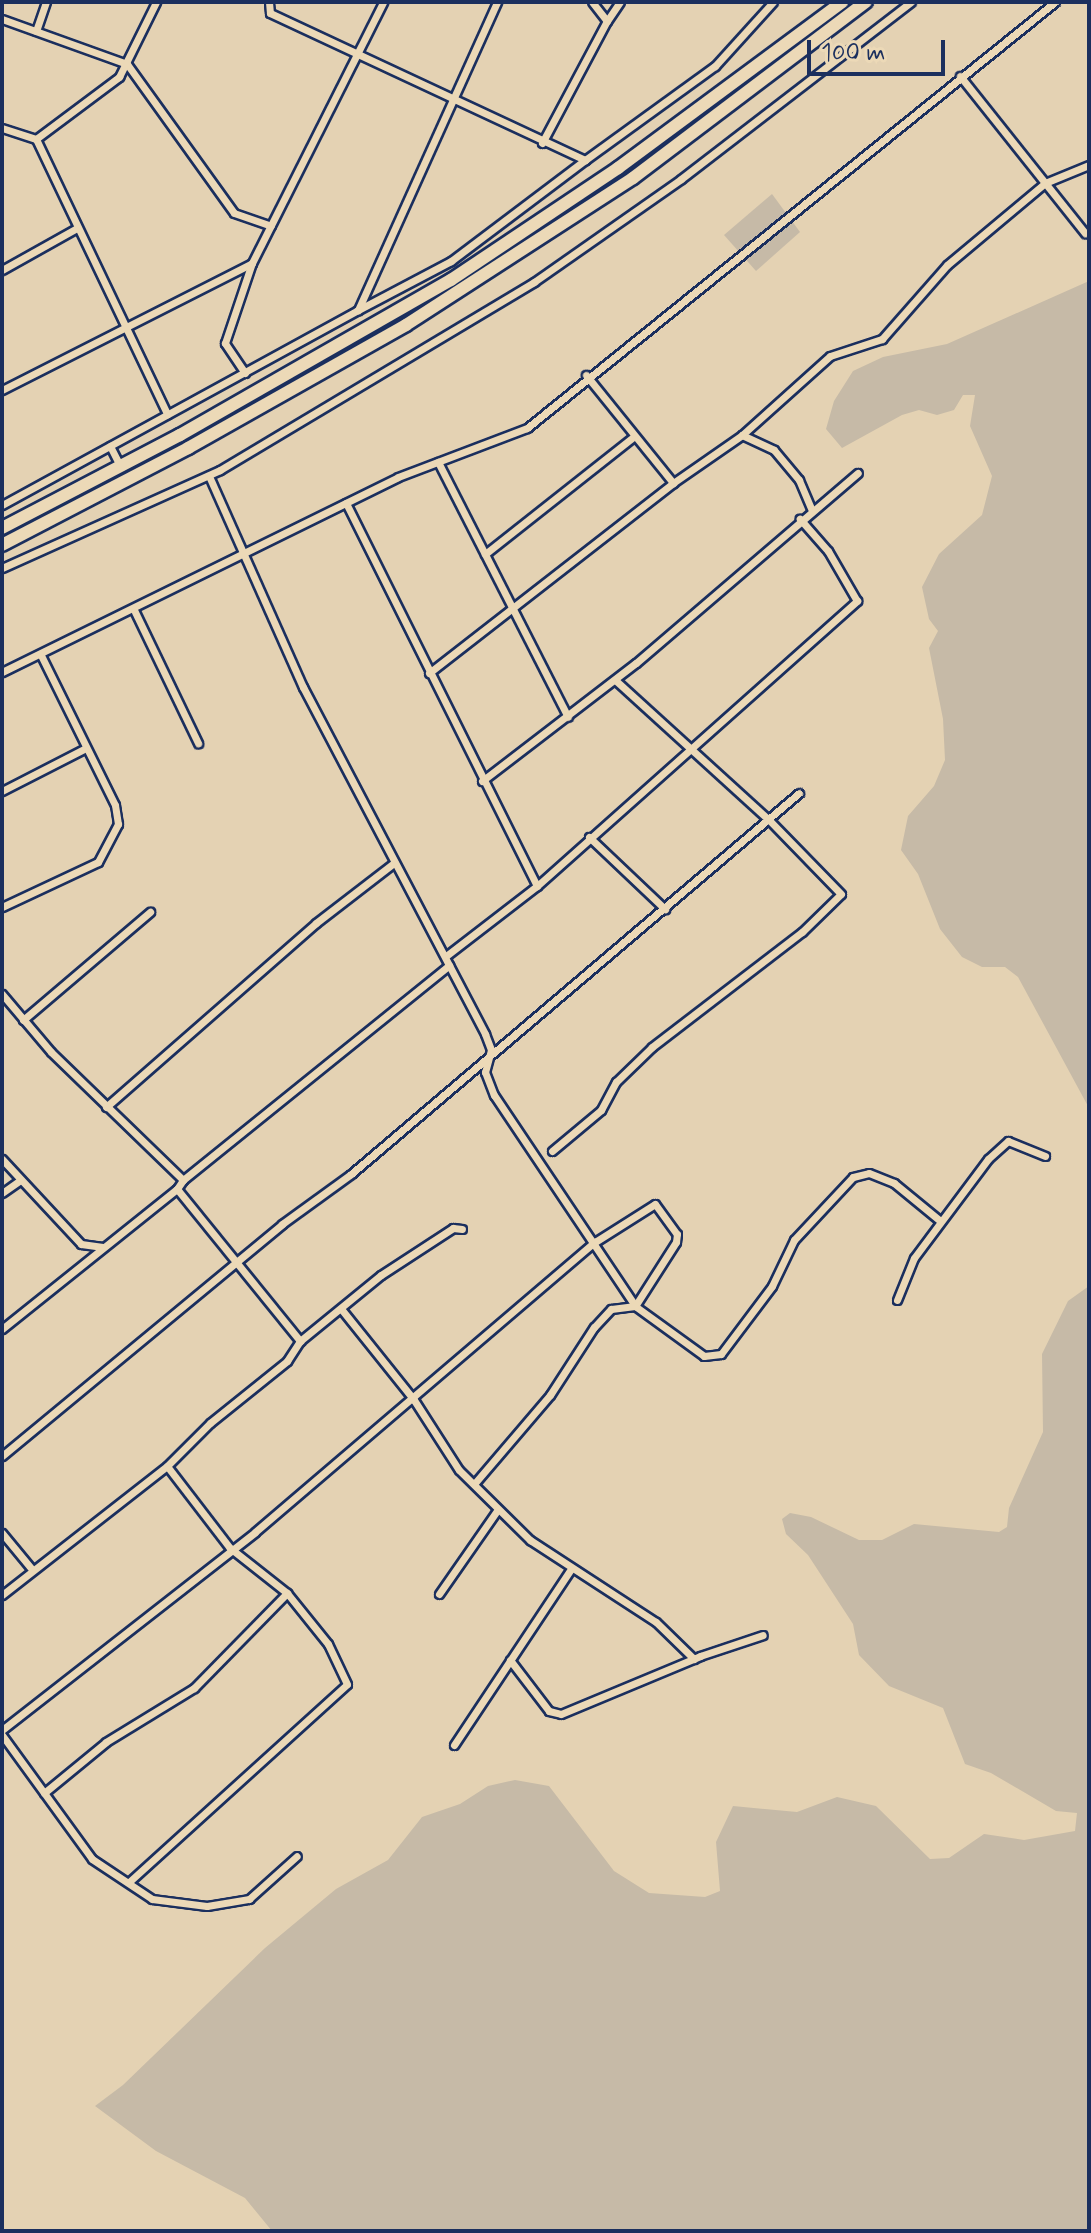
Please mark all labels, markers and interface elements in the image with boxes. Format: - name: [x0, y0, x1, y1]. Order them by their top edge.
- scale bar: [811, 24, 949, 74]
- text: 100 m: [821, 38, 885, 69]

